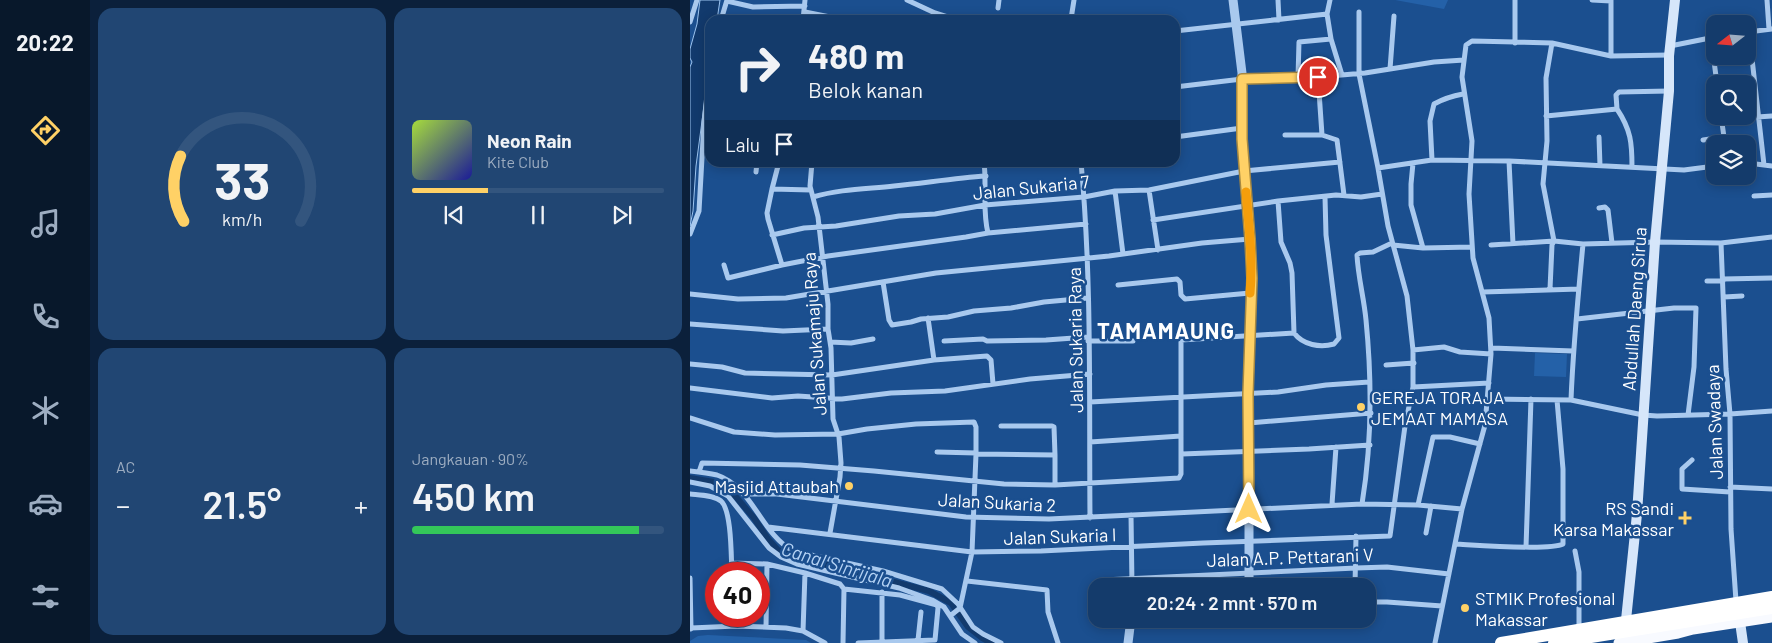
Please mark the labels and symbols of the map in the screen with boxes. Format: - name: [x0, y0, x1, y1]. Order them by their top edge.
- north arrow: [1706, 15, 1756, 65]
- pin: [1297, 56, 1339, 98]
- street label: Jalan Sukaria 7: [972, 170, 1091, 204]
- street label: Abdullah Daeng Sirua: [1617, 226, 1651, 392]
- street label: Jalan Sukamaju Raya: [797, 252, 831, 416]
- street label: Jalan Sukaria Raya: [1063, 267, 1087, 413]
- district label: TAMAMAUNG: [1097, 317, 1235, 343]
- street label: Jalan Swadaya: [1701, 364, 1727, 480]
- place label: GEREJA TORAJA JEMAAT MAMASA: [1371, 386, 1508, 429]
- marker: GEREJA TORAJA JEMAAT MAMASA: [1355, 401, 1367, 413]
- place label: Masjid Attaubah: [714, 475, 839, 497]
- marker: Masjid Attaubah: [843, 480, 855, 492]
- position arrow: [1222, 482, 1274, 534]
- street label: Jalan Sukaria 2: [937, 488, 1057, 516]
- place label: RS Sandi Karsa Makassar: [1553, 497, 1674, 540]
- marker: RS Sandi Karsa Makassar: [1678, 511, 1692, 525]
- street label: Jalan Sukaria I: [1003, 523, 1117, 549]
- water label: Canal Sinrijala: [779, 536, 895, 592]
- street label: Jalan A.P. Pettarani V: [1206, 543, 1374, 571]
- speed limit sign: 40: [705, 562, 770, 627]
- place label: STMIK Profesional Makassar: [1475, 587, 1615, 630]
- marker: STMIK Profesional Makassar: [1459, 602, 1471, 614]

